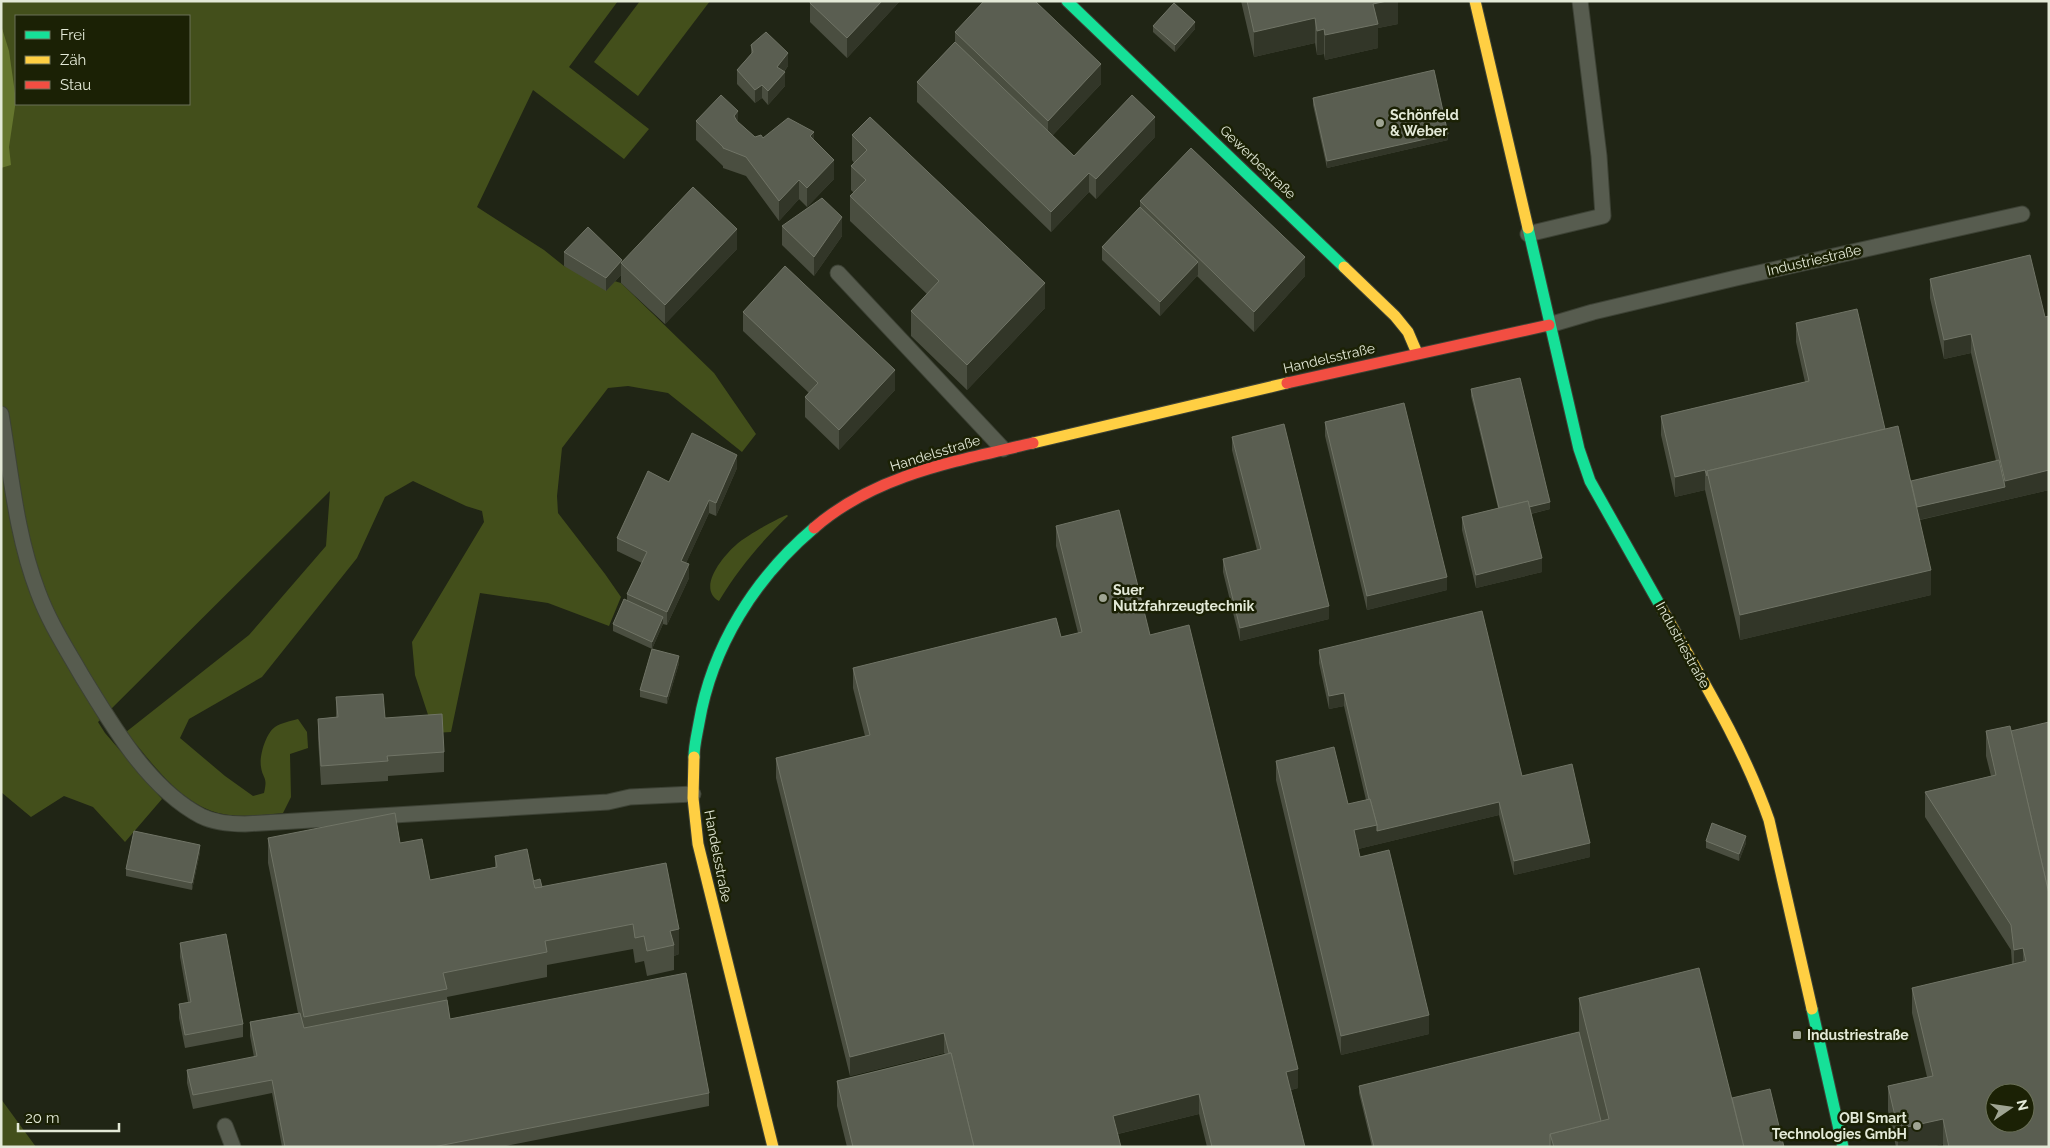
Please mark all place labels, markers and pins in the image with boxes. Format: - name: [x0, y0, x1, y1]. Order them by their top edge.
- place label: Schönfeld & Weber: [1390, 107, 1459, 139]
- marker: Schönfeld & Weber: [1374, 117, 1386, 129]
- place label: Suer Nutzfahrzeugtechnik: [1113, 582, 1254, 614]
- marker: Suer Nutzfahrzeugtechnik: [1097, 592, 1109, 604]
- place label: Industriestraße: [1807, 1027, 1909, 1043]
- marker: Industriestraße: [1791, 1029, 1803, 1041]
- place label: OBI Smart Technologies GmbH: [1772, 1110, 1908, 1142]
- marker: OBI Smart Technologies GmbH: [1911, 1120, 1923, 1132]

